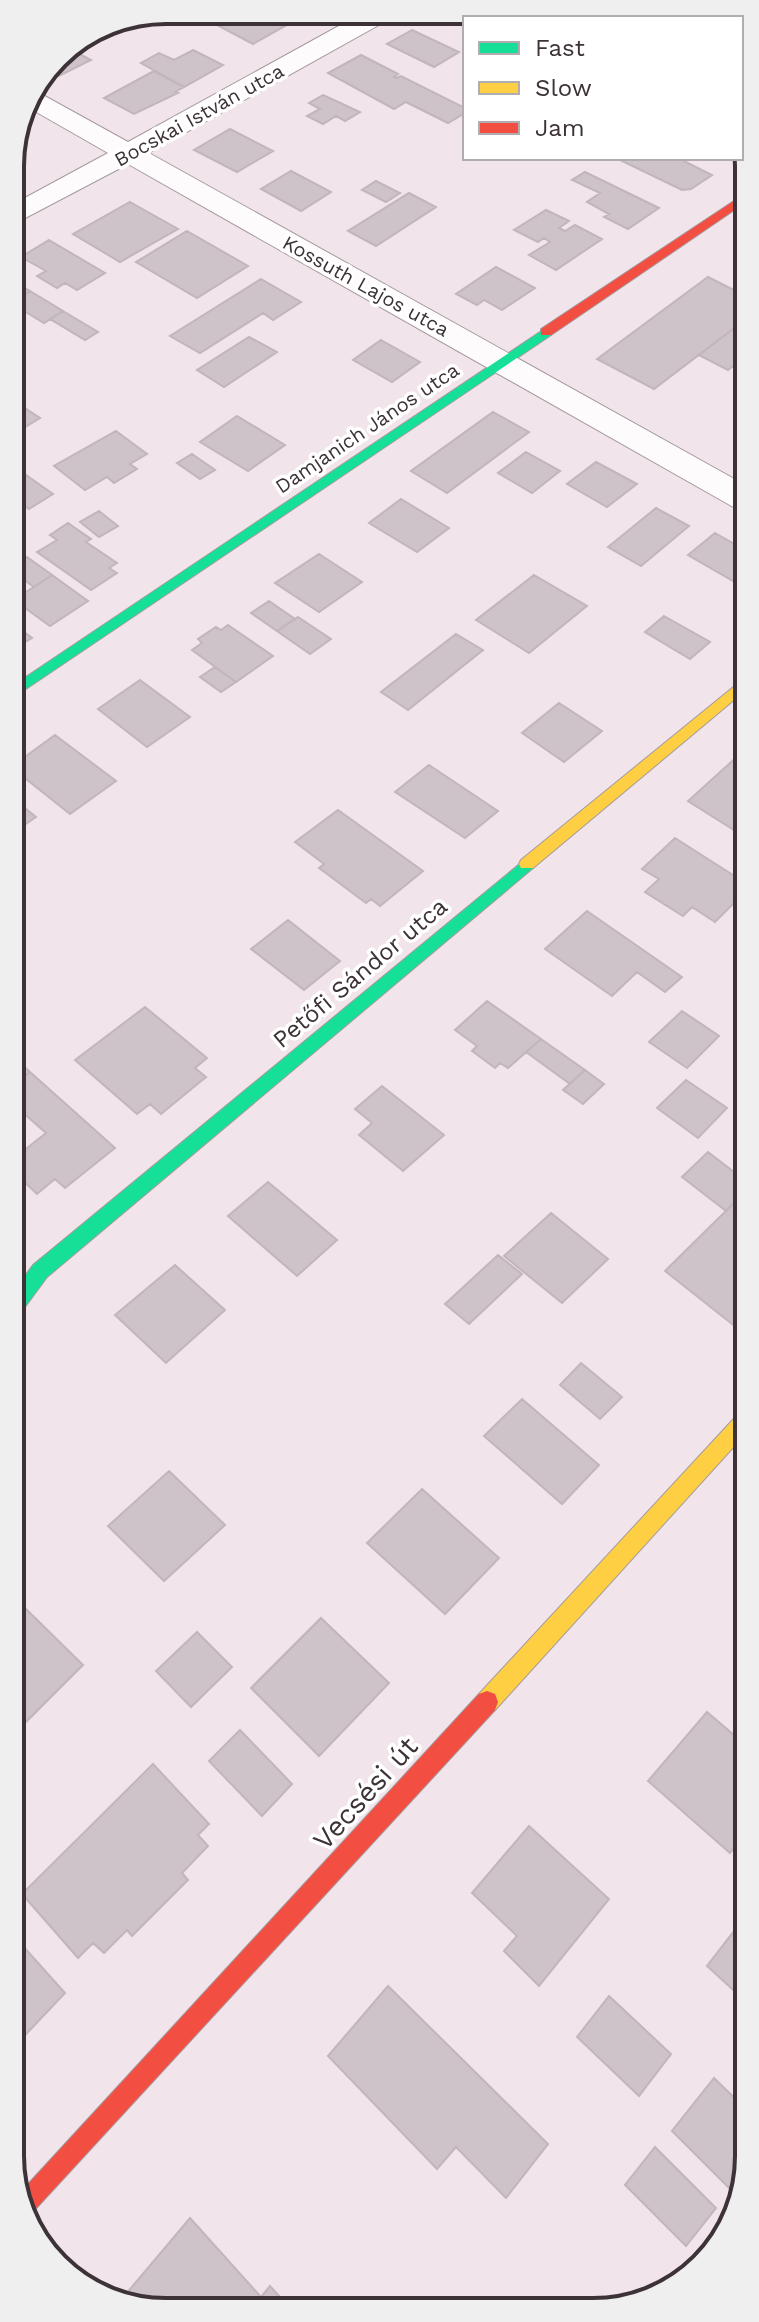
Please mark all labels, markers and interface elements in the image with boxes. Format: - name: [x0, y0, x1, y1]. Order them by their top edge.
- legend: [463, 16, 743, 160]
- text: Fast: [535, 34, 585, 62]
- street label: Bocskai István utca: [110, 58, 288, 172]
- text: Slow: [535, 74, 592, 102]
- text: Jam: [535, 114, 585, 142]
- street label: Kossuth Lajos utca: [279, 230, 453, 342]
- street label: Damjanich János utca: [271, 358, 463, 498]
- street label: Petőfi Sándor utca: [267, 892, 453, 1054]
- street label: Vecsési út: [306, 1730, 425, 1857]

